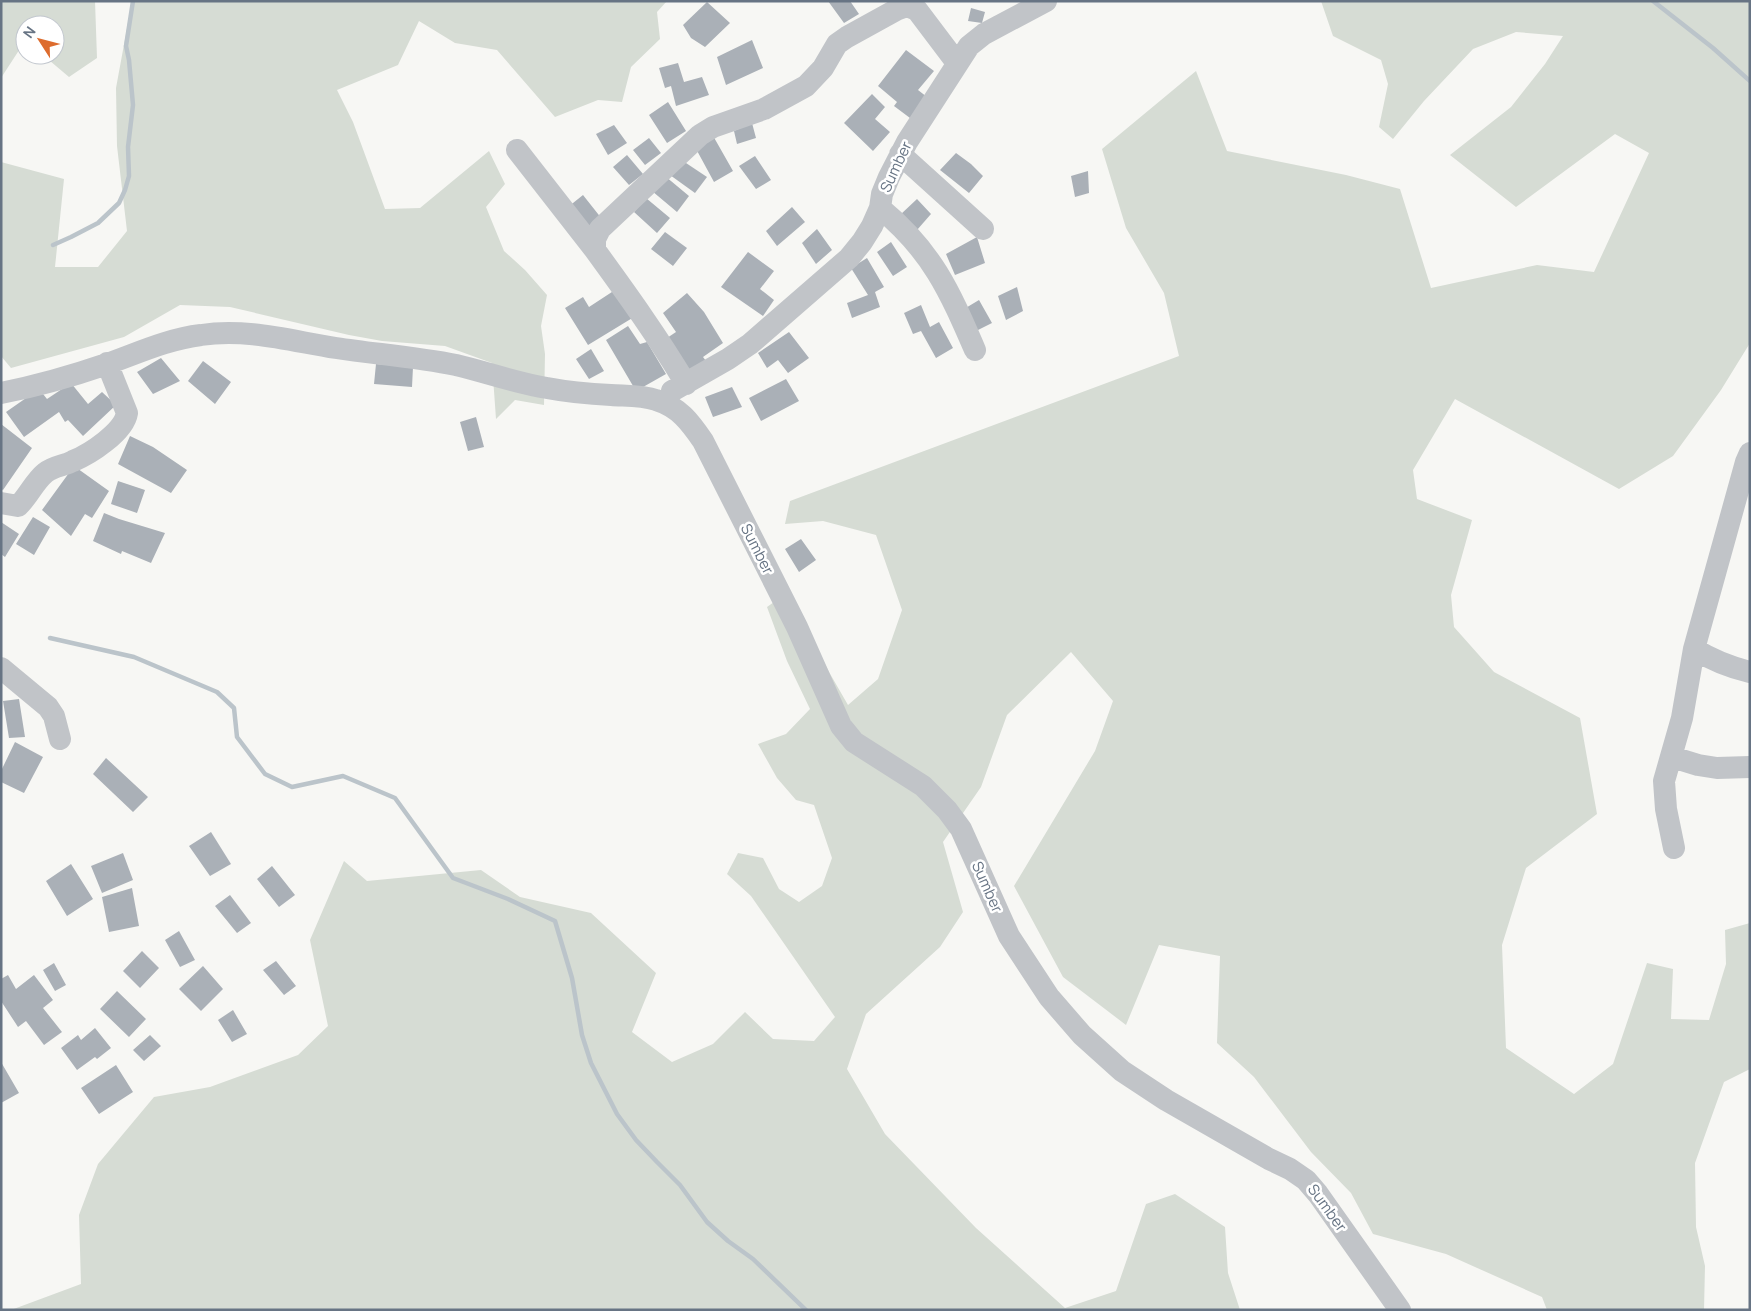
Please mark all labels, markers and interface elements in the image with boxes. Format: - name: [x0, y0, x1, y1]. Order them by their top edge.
- north arrow: [15, 15, 65, 65]
- text: N: [18, 22, 40, 42]
- street label: Sumber: [875, 137, 917, 196]
- street label: Sumber: [736, 520, 779, 578]
- street label: Sumber: [967, 858, 1008, 916]
- street label: Sumber: [1303, 1180, 1352, 1236]

